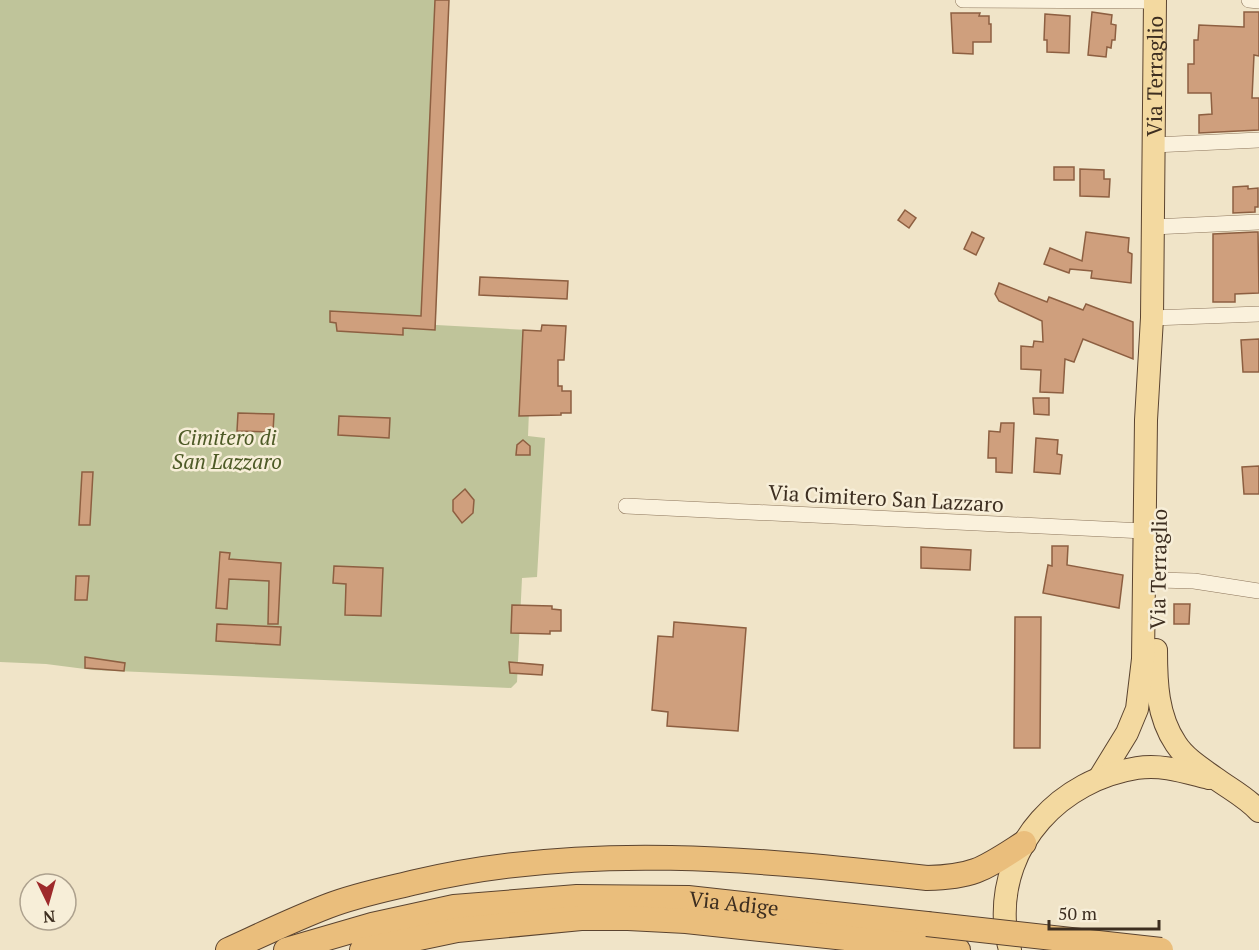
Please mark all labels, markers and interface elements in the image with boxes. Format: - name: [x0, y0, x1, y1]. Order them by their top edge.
- street label: Via Terraglio: [1140, 16, 1169, 137]
- park label: Cimitero di San Lazzaro: [172, 423, 282, 475]
- street label: Via Cimitero San Lazzaro: [768, 478, 1004, 518]
- street label: Via Terraglio: [1143, 508, 1173, 630]
- north arrow: [18, 872, 78, 932]
- street label: Via Adige: [688, 884, 780, 922]
- scale bar: [1049, 893, 1158, 931]
- text: 50 m: [1058, 901, 1098, 925]
- text: N: [42, 905, 56, 928]

